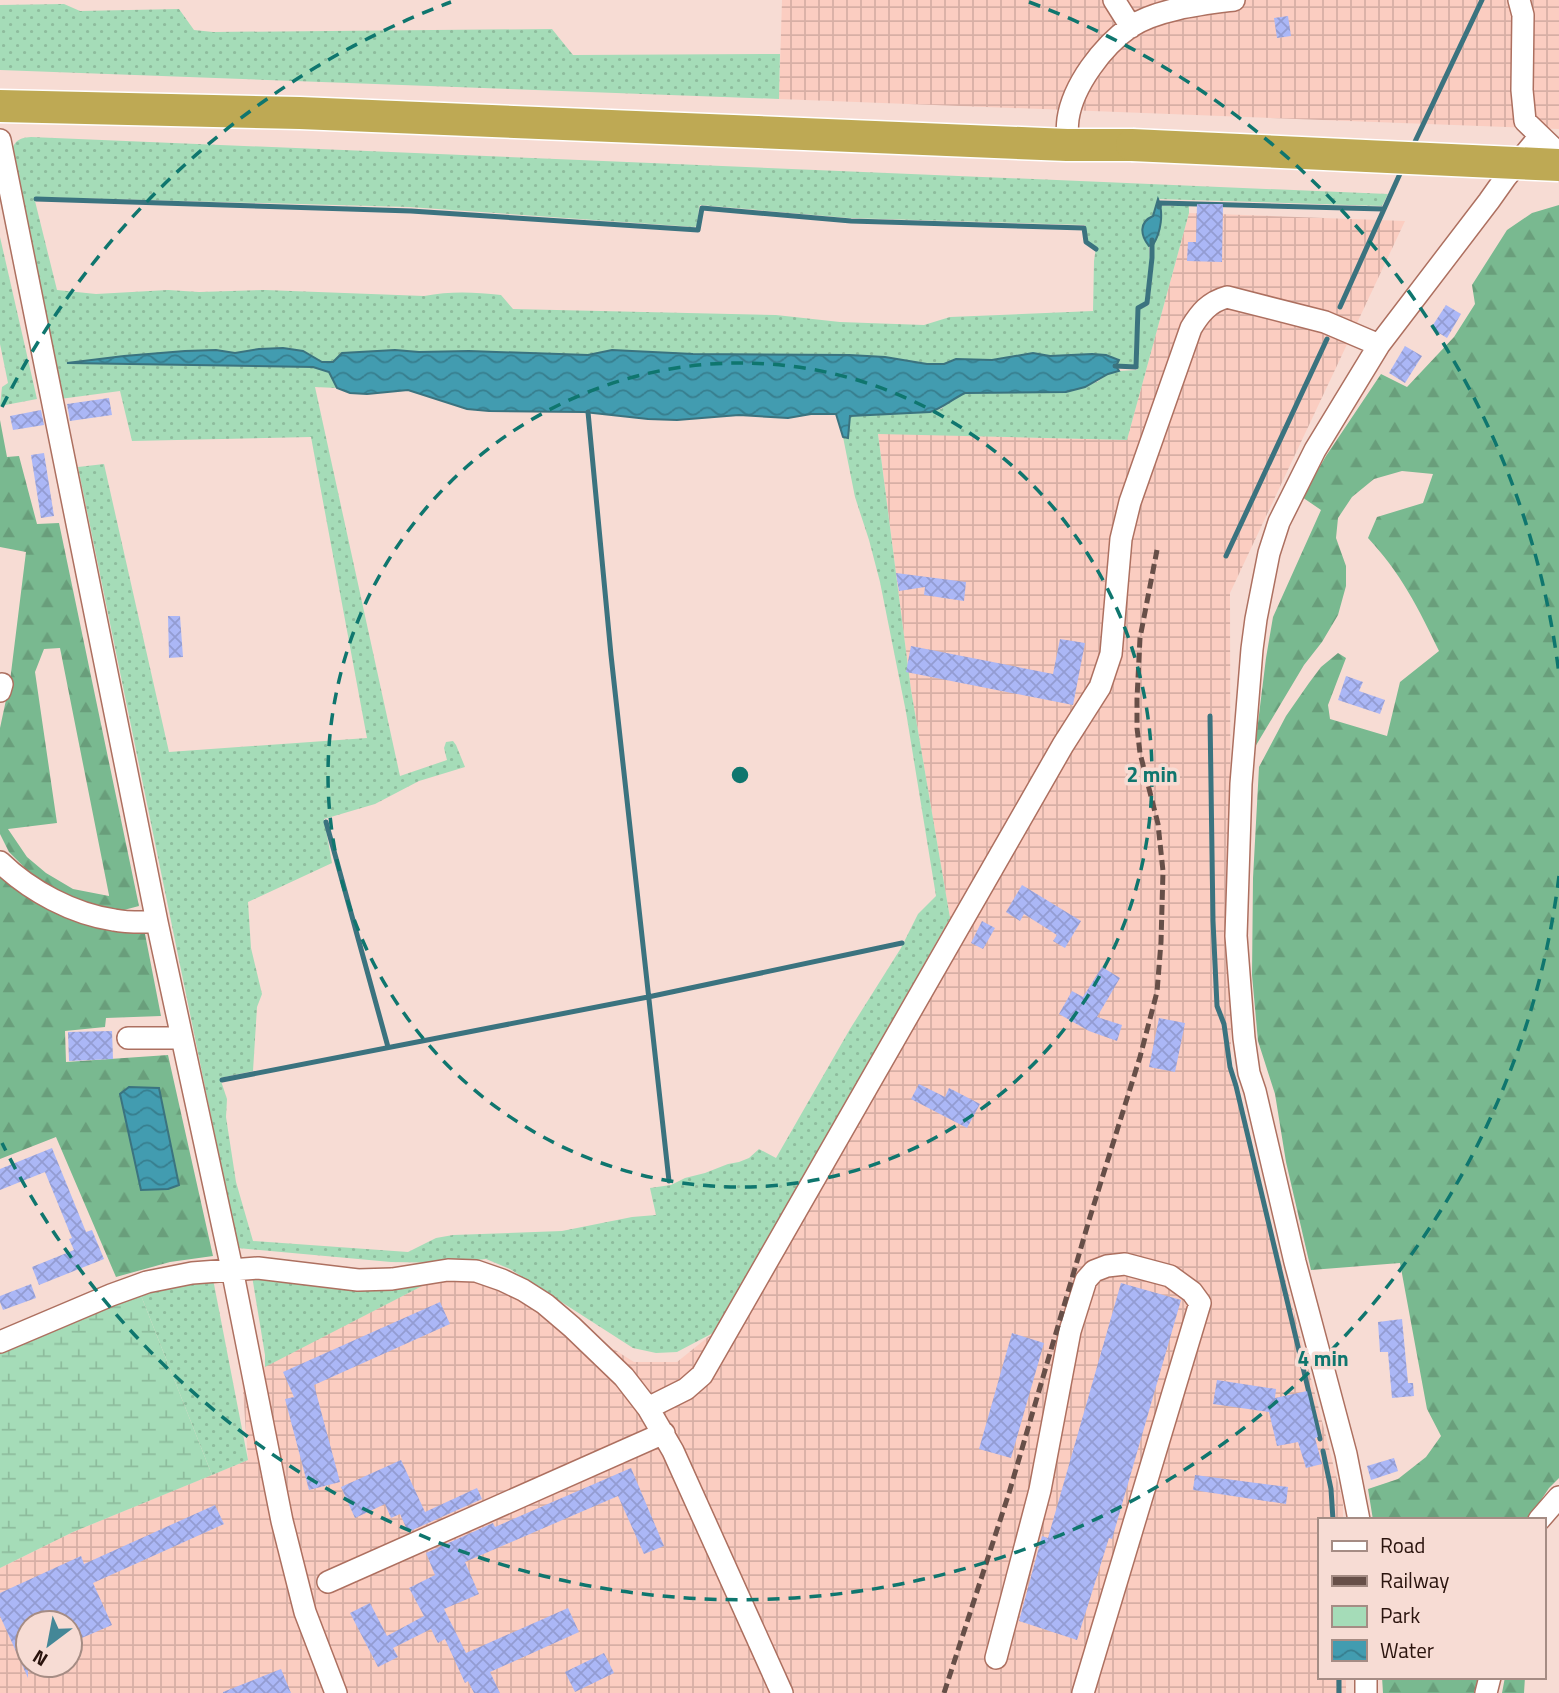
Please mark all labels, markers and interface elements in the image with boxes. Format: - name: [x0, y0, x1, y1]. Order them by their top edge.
- text: 2 min: [1126, 758, 1178, 790]
- centre of rings: [728, 763, 752, 787]
- text: 4 min: [1297, 1342, 1349, 1374]
- legend: [1318, 1518, 1545, 1679]
- text: Road: [1380, 1529, 1425, 1561]
- text: Railway: [1380, 1564, 1449, 1596]
- text: Park: [1380, 1599, 1420, 1631]
- north arrow: [14, 1609, 84, 1679]
- text: Water: [1380, 1634, 1434, 1666]
- text: N: [26, 1643, 53, 1675]

